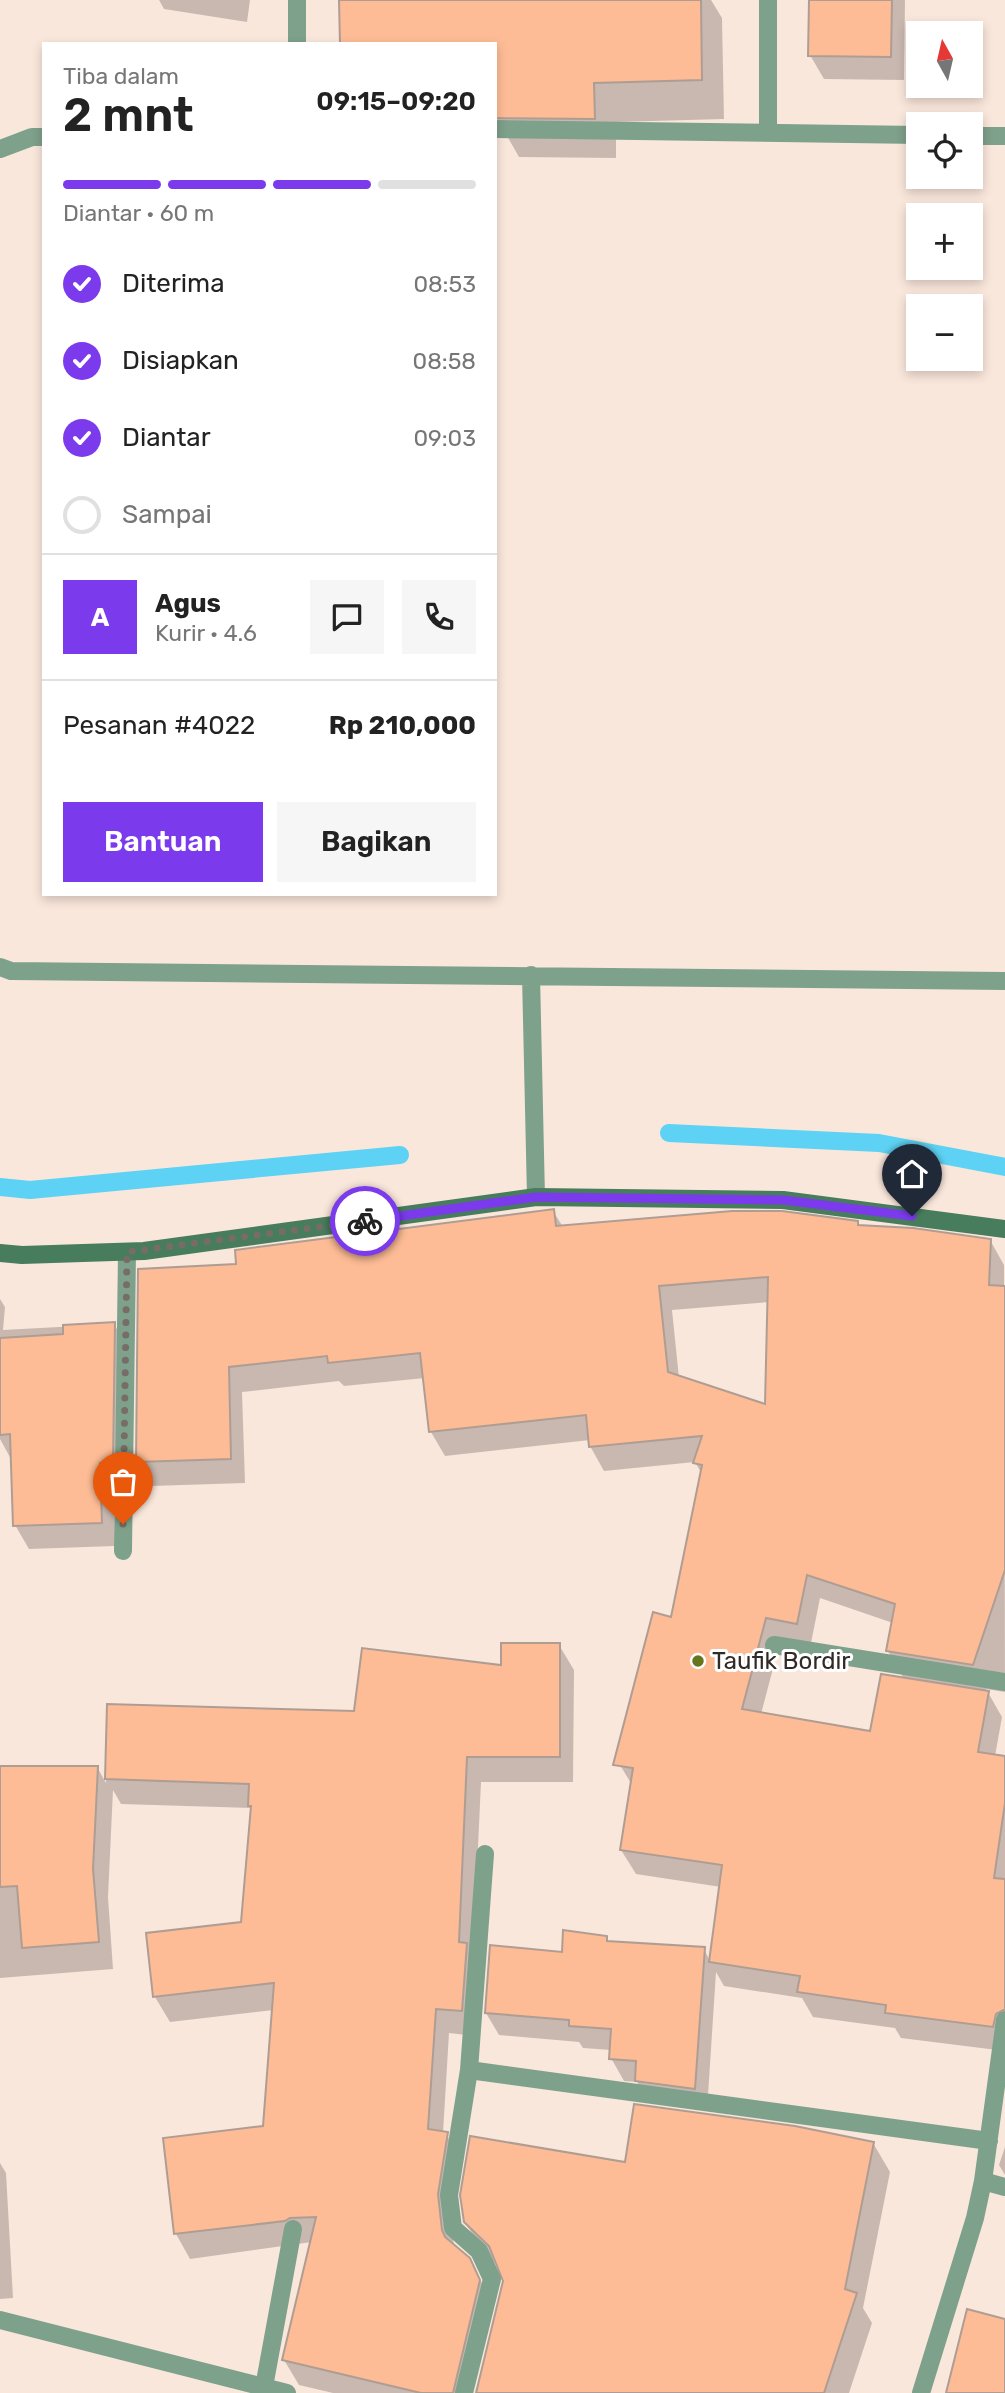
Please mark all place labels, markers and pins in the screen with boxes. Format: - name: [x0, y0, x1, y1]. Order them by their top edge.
- pin: [882, 1144, 942, 1216]
- pin: [93, 1452, 153, 1524]
- place label: Taufik Bordir: [712, 1647, 850, 1675]
- marker: Taufik Bordir: [690, 1653, 706, 1669]

